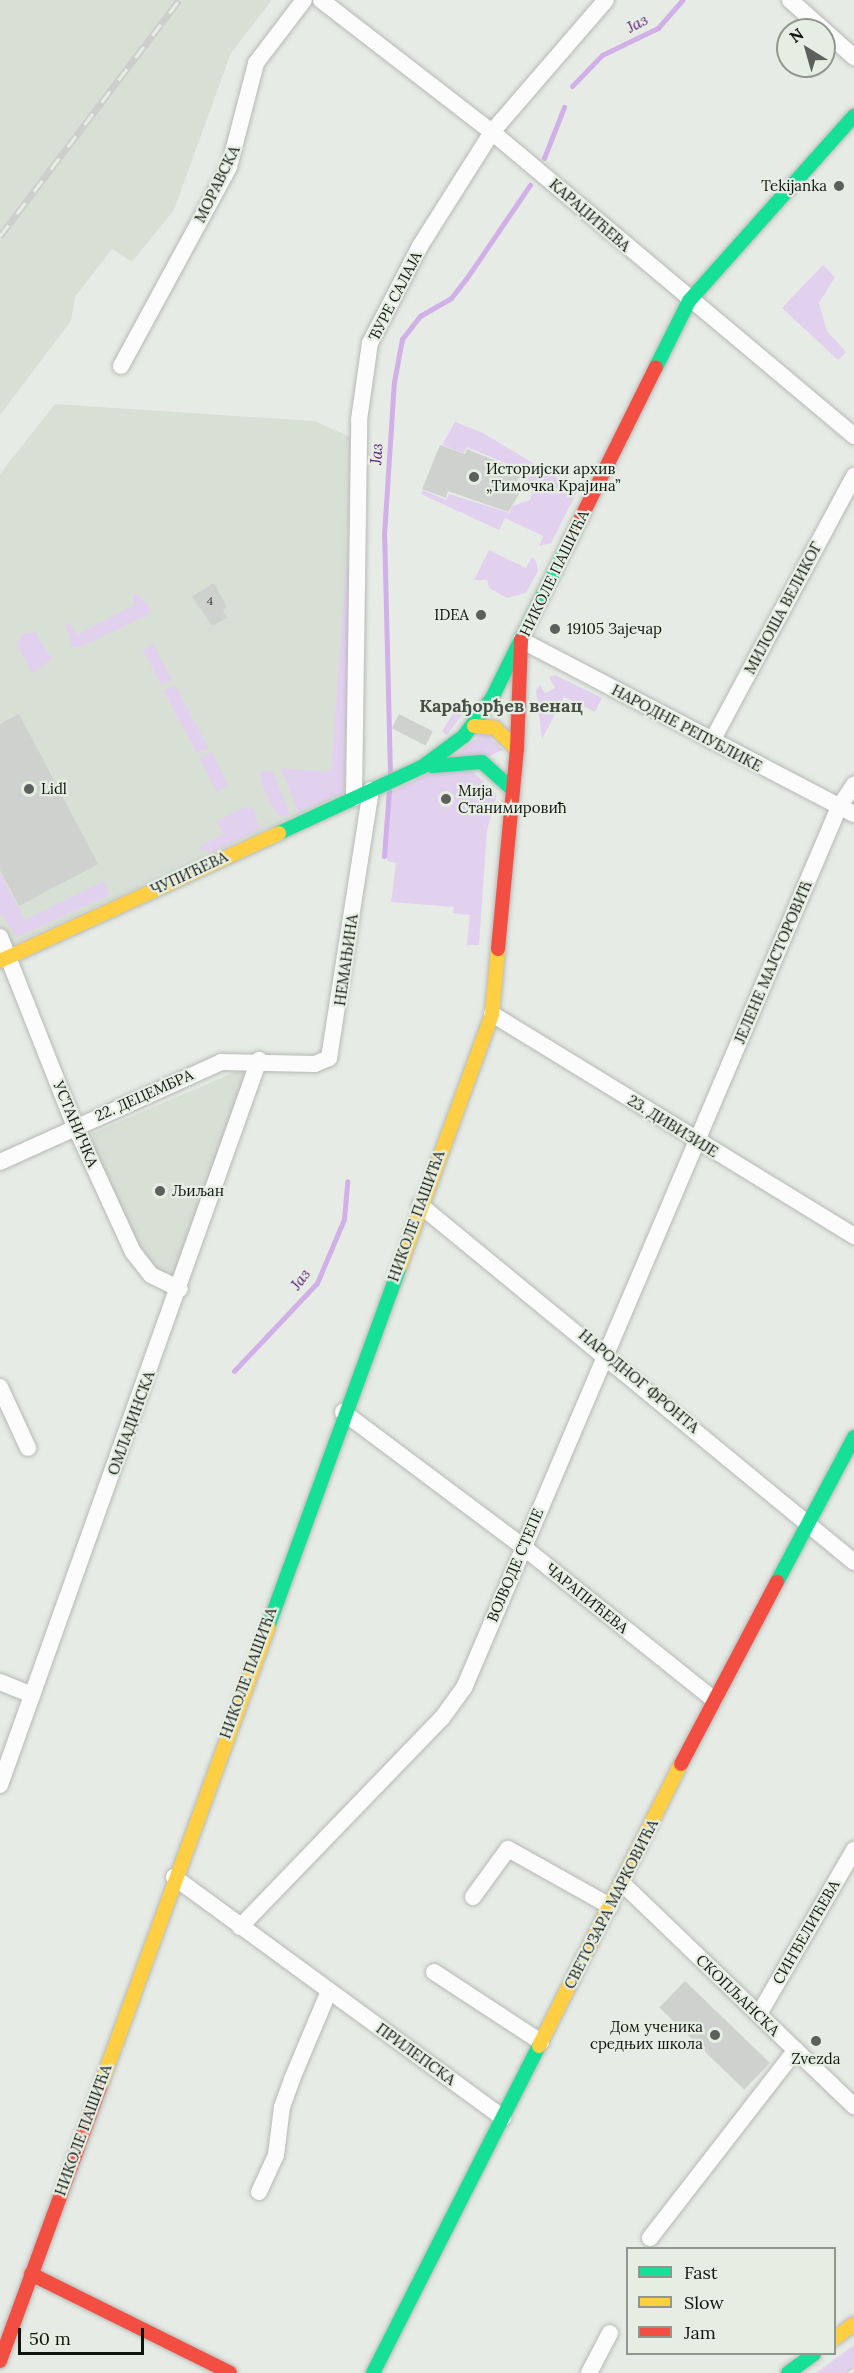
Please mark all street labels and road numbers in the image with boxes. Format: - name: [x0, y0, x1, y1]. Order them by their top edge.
- street label: МОРАВСКА: [191, 143, 243, 225]
- street label: КАРАЏИЋЕВА: [546, 175, 634, 255]
- street label: ЂУРЕ САЛАЈА: [365, 248, 425, 344]
- street label: НИКОЛЕ ПАШИЋА: [516, 507, 592, 639]
- street label: МИЛОША ВЕЛИКОГ: [741, 539, 825, 677]
- street label: НАРОДНЕ РЕПУБЛИКЕ: [609, 681, 765, 775]
- street label: ЧУПИЋЕВА: [148, 847, 230, 899]
- street label: ЈЕЛЕНЕ МАЈСТОРОВИЋ: [731, 878, 815, 1046]
- street label: НЕМАЊИНА: [331, 913, 361, 1007]
- street label: 22. ДЕЦЕМБРА: [92, 1065, 196, 1125]
- street label: УСТАНИЧКА: [50, 1078, 102, 1170]
- street label: 23. ДИВИЗИЈЕ: [624, 1091, 722, 1161]
- street label: НИКОЛЕ ПАШИЋА: [384, 1148, 448, 1284]
- street label: НАРОДНОГ ФРОНТА: [575, 1325, 703, 1437]
- street label: ОМЛАДИНСКА: [104, 1368, 158, 1478]
- street label: ВОЈВОДЕ СТЕПЕ: [483, 1506, 547, 1624]
- street label: ЧАРАПИЋЕВА: [542, 1559, 632, 1637]
- street label: НИКОЛЕ ПАШИЋА: [216, 1605, 280, 1741]
- street label: СВЕТОЗАРА МАРКОВИЋА: [560, 1816, 662, 1992]
- street label: СИНЂЕЛИЋЕВА: [769, 1877, 843, 1987]
- street label: СКОПЉАНСКА: [693, 1951, 783, 2039]
- street label: ПРИЛЕПСКА: [373, 2019, 459, 2089]
- street label: НИКОЛЕ ПАШИЋА: [51, 2062, 115, 2198]

